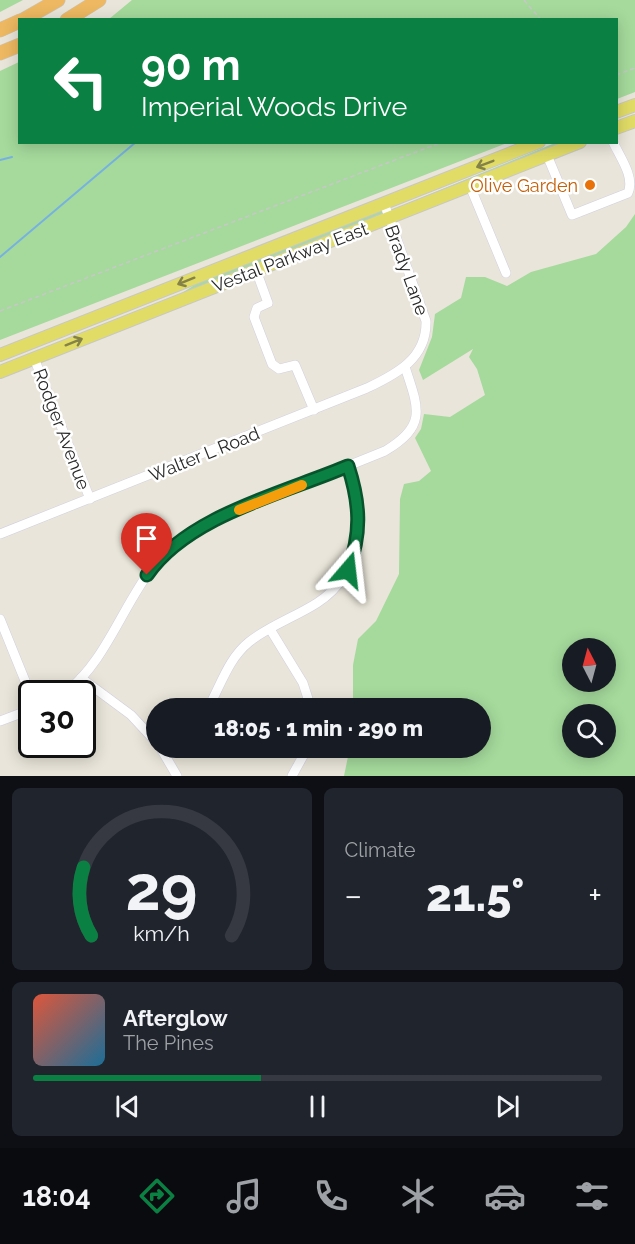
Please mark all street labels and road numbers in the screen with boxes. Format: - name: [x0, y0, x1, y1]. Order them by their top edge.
- street label: Vestal Parkway East: [209, 218, 371, 296]
- street label: Brady Lane: [381, 222, 433, 318]
- street label: Rodger Avenue: [29, 365, 95, 493]
- street label: Walter L Road: [146, 422, 262, 486]

